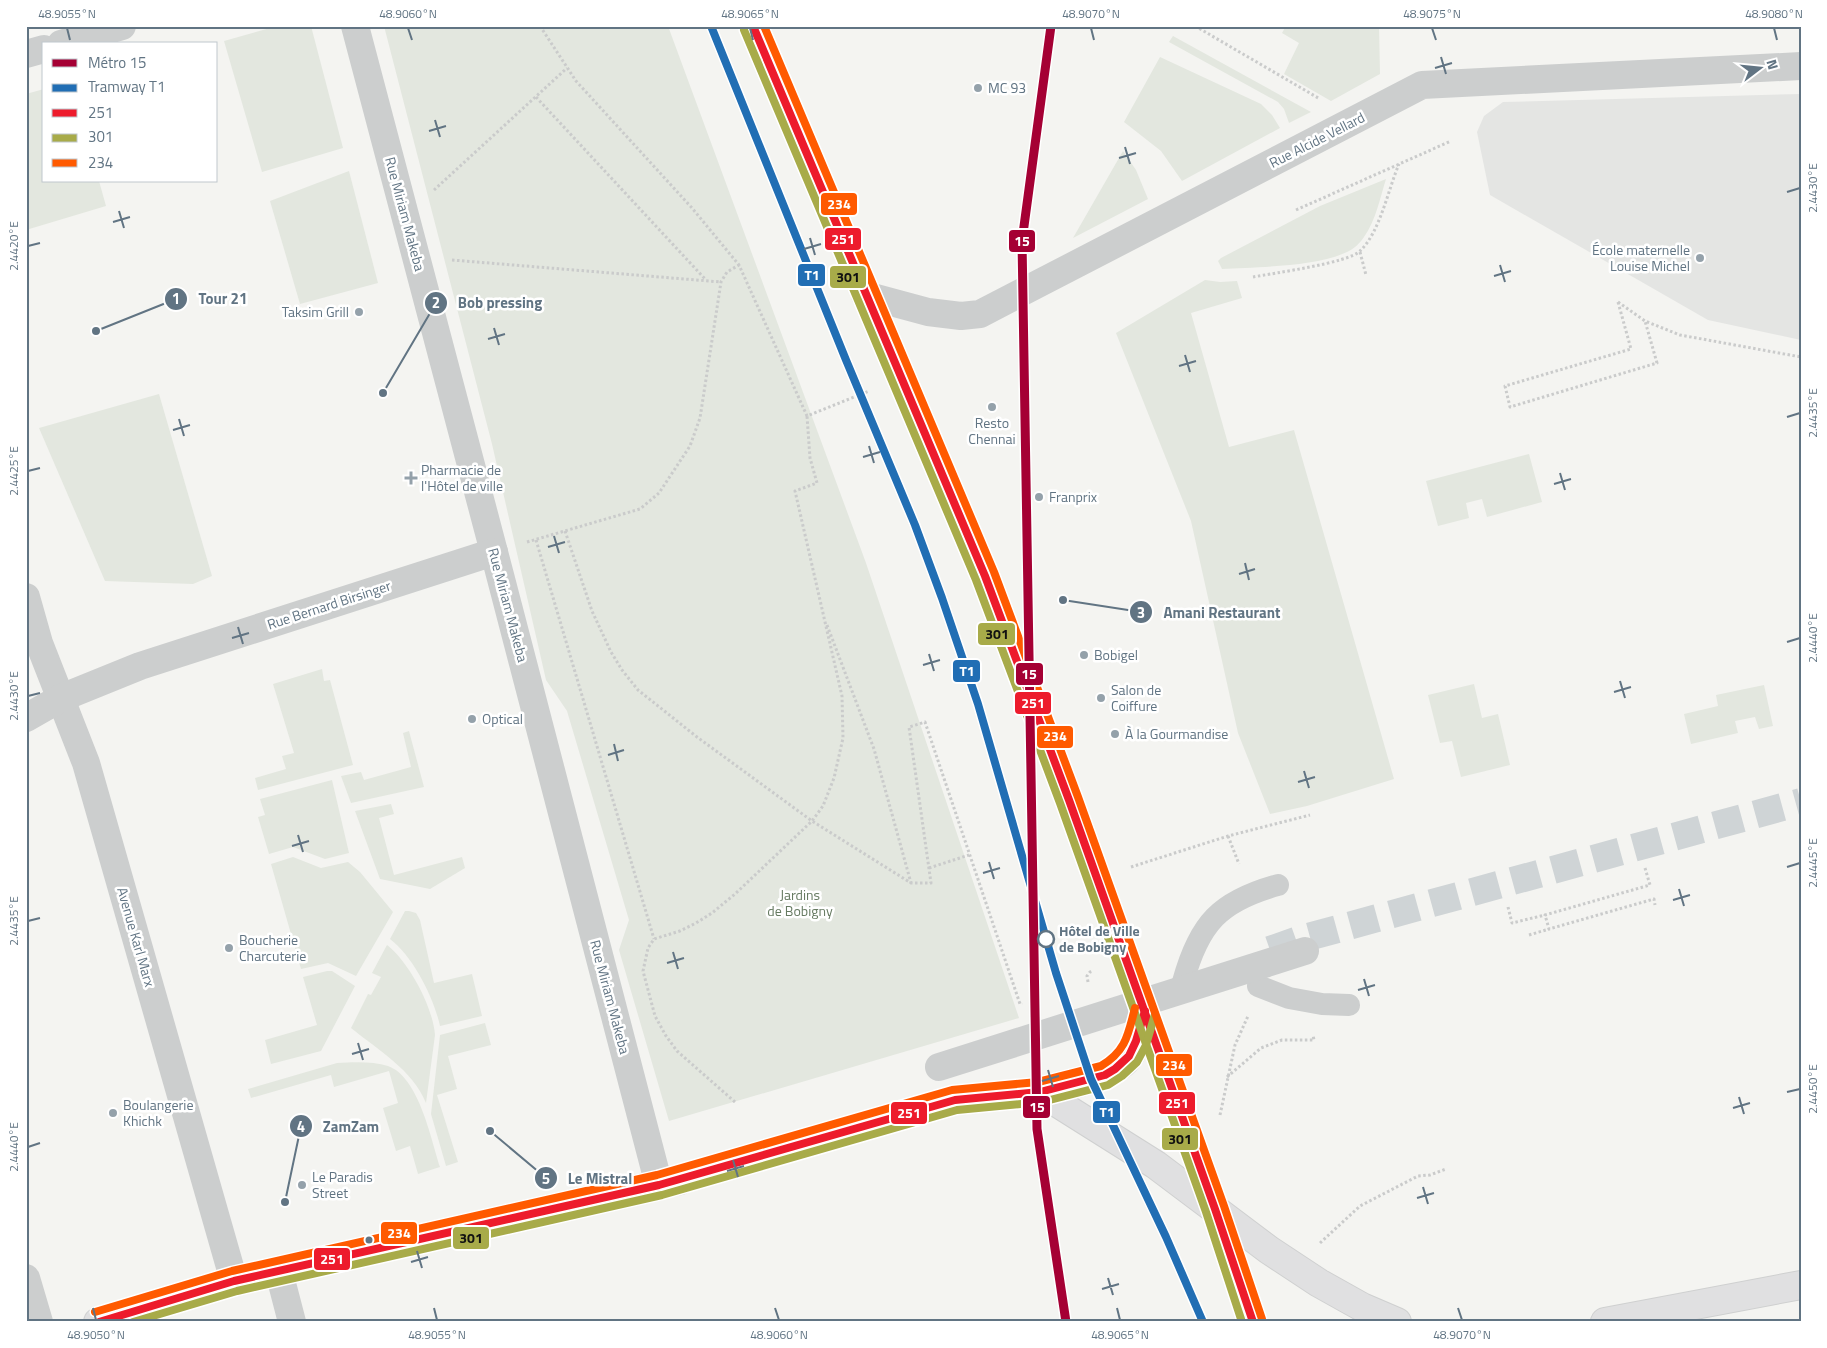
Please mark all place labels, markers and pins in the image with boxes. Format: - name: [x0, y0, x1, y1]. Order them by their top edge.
- place label: MC 93: [988, 77, 1026, 98]
- marker: MC 93: [972, 82, 984, 94]
- place label: École maternelle Louise Michel: [1592, 239, 1690, 276]
- marker: École maternelle Louise Michel: [1694, 252, 1706, 264]
- callout: Tour 21: [164, 284, 257, 314]
- callout: Bob pressing: [423, 288, 553, 318]
- place label: Taksim Grill: [282, 301, 349, 322]
- marker: Taksim Grill: [353, 306, 365, 318]
- marker: Resto Chennai: [986, 401, 998, 413]
- place label: Resto Chennai: [968, 412, 1016, 449]
- place label: Pharmacie de l'Hôtel de ville: [421, 459, 503, 496]
- marker: Pharmacie de l'Hôtel de ville: [405, 472, 417, 484]
- place label: Franprix: [1049, 486, 1098, 507]
- marker: Franprix: [1033, 491, 1045, 503]
- callout: Amani Restaurant: [1129, 597, 1291, 627]
- place label: Bobigel: [1094, 644, 1138, 665]
- marker: Bobigel: [1078, 649, 1090, 661]
- place label: Salon de Coiffure: [1111, 679, 1161, 716]
- marker: Salon de Coiffure: [1095, 692, 1107, 704]
- place label: Optical: [482, 708, 523, 729]
- marker: Optical: [466, 713, 478, 725]
- place label: À la Gourmandise: [1125, 723, 1228, 744]
- marker: À la Gourmandise: [1109, 728, 1121, 740]
- place label: Hôtel de Ville de Bobigny: [1059, 920, 1140, 957]
- place label: Boucherie Charcuterie: [239, 929, 306, 966]
- marker: Hôtel de Ville de Bobigny: [1037, 930, 1055, 948]
- marker: Boucherie Charcuterie: [223, 942, 235, 954]
- place label: Boulangerie Khichk: [123, 1094, 193, 1131]
- marker: Boulangerie Khichk: [107, 1107, 119, 1119]
- callout: ZamZam: [288, 1111, 390, 1141]
- callout: Le Mistral: [533, 1163, 643, 1193]
- place label: Le Paradis Street: [312, 1166, 373, 1203]
- marker: Le Paradis Street: [296, 1179, 308, 1191]
- unlabelled marker: [364, 1235, 374, 1245]

